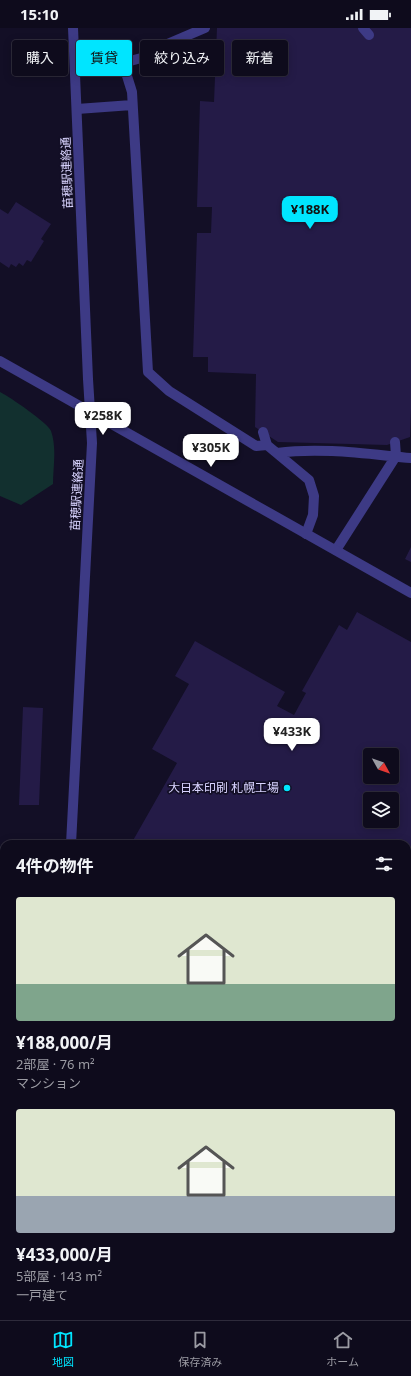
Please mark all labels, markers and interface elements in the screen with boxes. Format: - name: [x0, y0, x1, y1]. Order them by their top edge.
- text: 15:10: [20, 4, 59, 24]
- chip: 購入: [12, 40, 68, 76]
- chip: 賃貸: [76, 40, 132, 76]
- chip: 絞り込み: [140, 40, 224, 76]
- chip: 新着: [232, 40, 288, 76]
- street label: 苗穂駅連絡通: [57, 137, 76, 209]
- pin: ¥188K: [282, 196, 338, 230]
- text: ¥188K: [291, 200, 329, 218]
- pin: ¥258K: [75, 402, 131, 436]
- text: ¥258K: [84, 406, 122, 424]
- pin: ¥305K: [183, 434, 239, 468]
- text: ¥305K: [192, 438, 230, 456]
- street label: 苗穂駅連絡通: [66, 459, 87, 531]
- pin: ¥433K: [264, 718, 320, 752]
- text: ¥433K: [273, 722, 311, 740]
- north arrow: [363, 748, 399, 784]
- map controls: [363, 748, 399, 828]
- place label: 大日本印刷 札幌工場: [168, 779, 279, 796]
- marker: 大日本印刷 札幌工場: [282, 783, 292, 793]
- button: layers: [363, 792, 399, 828]
- icon: filters: [373, 853, 395, 875]
- text: 4件の物件: [16, 854, 94, 877]
- icon: home: [170, 923, 242, 995]
- text: ¥188,000/月: [16, 1031, 113, 1054]
- text: 2部屋 · 76 m²: [16, 1055, 95, 1073]
- text: マンション: [16, 1074, 81, 1092]
- icon: home: [170, 1135, 242, 1207]
- text: ¥433,000/月: [16, 1243, 113, 1266]
- text: 5部屋 · 143 m²: [16, 1267, 102, 1285]
- text: 一戸建て: [16, 1286, 68, 1304]
- tab: 地図: [52, 1329, 74, 1369]
- tab: 保存済み: [178, 1329, 222, 1369]
- tab: ホーム: [326, 1329, 359, 1369]

